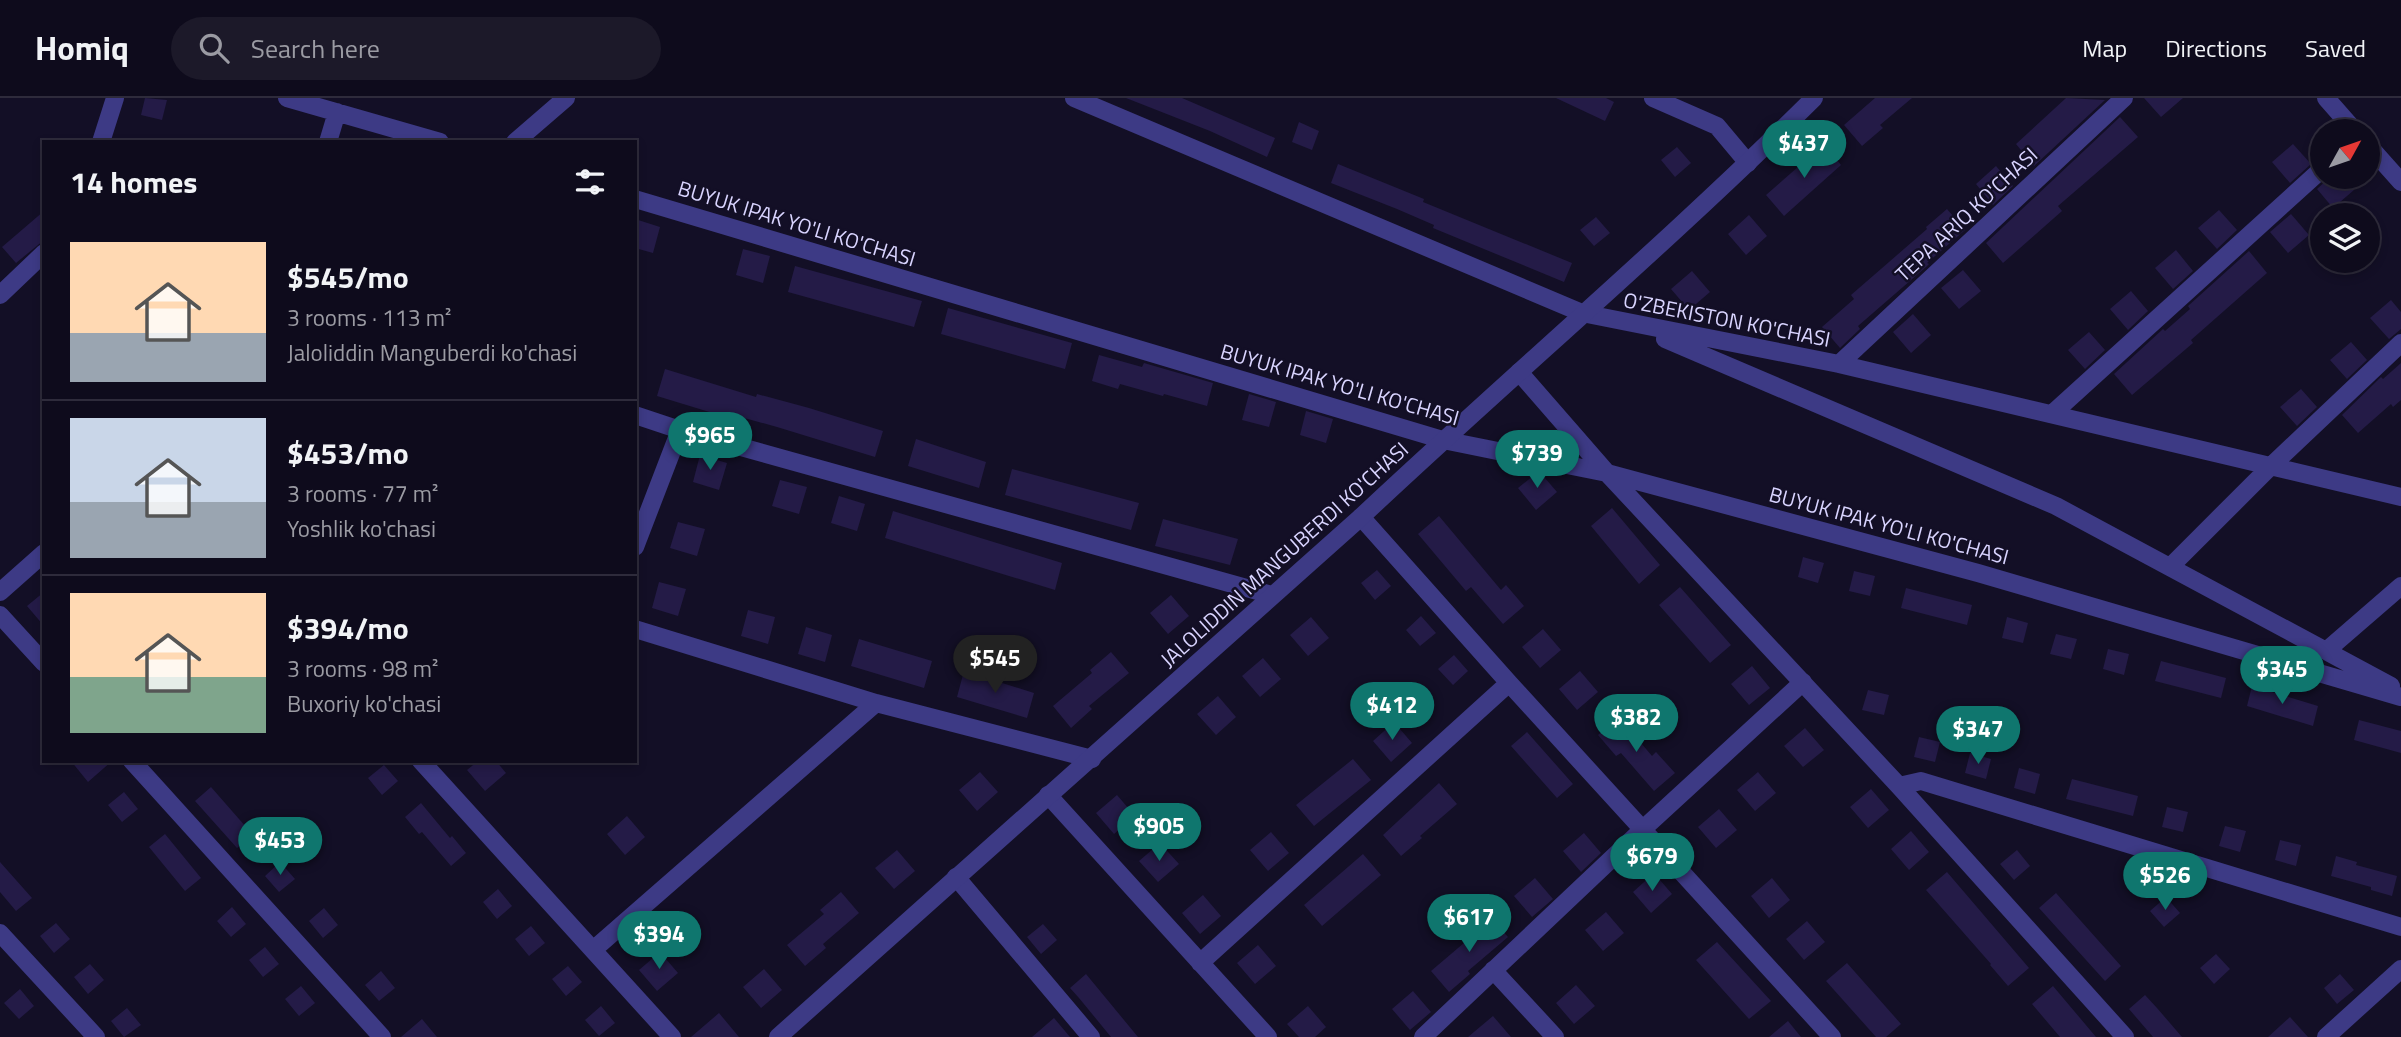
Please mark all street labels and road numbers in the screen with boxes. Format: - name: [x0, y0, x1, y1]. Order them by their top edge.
- street label: TEPA ARIQ KO'CHASI: [1887, 139, 2045, 289]
- street label: BUYUK IPAK YO'LI KO'CHASI: [674, 172, 920, 274]
- street label: O'ZBEKISTON KO'CHASI: [1621, 283, 1833, 355]
- street label: BUYUK IPAK YO'LI KO'CHASI: [1217, 335, 1463, 433]
- street label: JALOLIDDIN MANGUBERDI KO'CHASI: [1153, 434, 1415, 674]
- street label: BUYUK IPAK YO'LI KO'CHASI: [1766, 478, 2012, 572]

